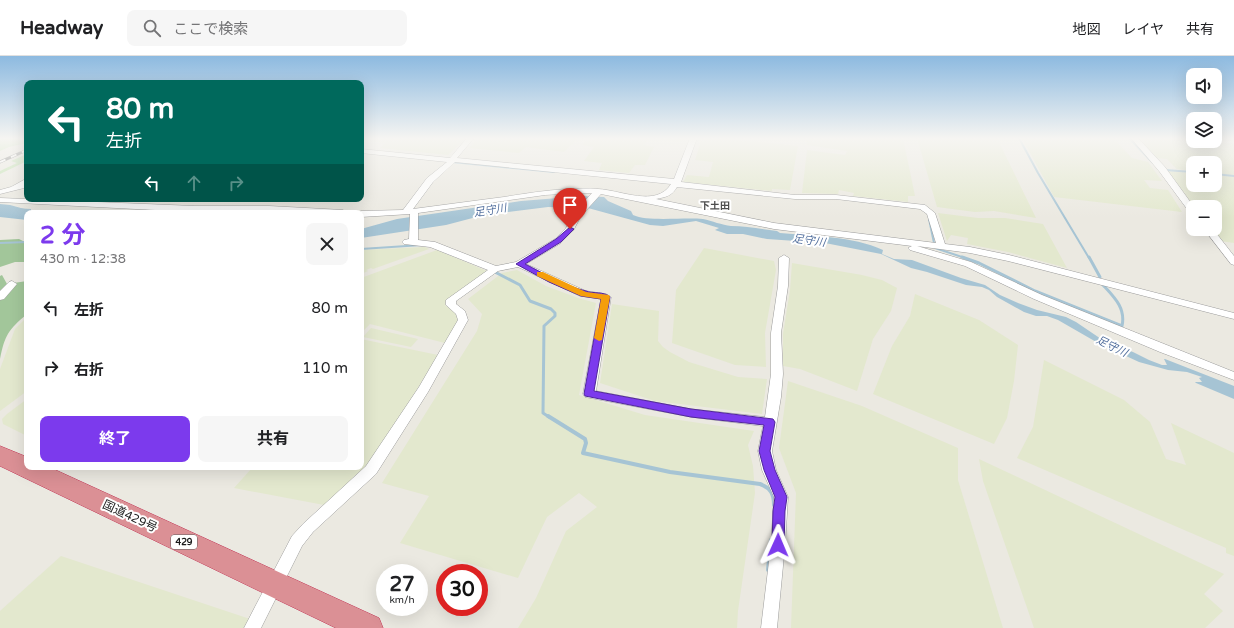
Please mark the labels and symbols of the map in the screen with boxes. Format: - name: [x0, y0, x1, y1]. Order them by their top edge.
- pin: [553, 188, 587, 229]
- district label: 下土田: [700, 200, 730, 212]
- water label: 足守川: [473, 201, 508, 219]
- water label: 足守川: [792, 232, 827, 249]
- water label: 足守川: [1094, 333, 1130, 360]
- street label: 国道429号: [100, 497, 160, 535]
- position arrow: [757, 524, 799, 566]
- road number: 429: [171, 535, 197, 549]
- speed limit sign: 30: [436, 564, 488, 616]

